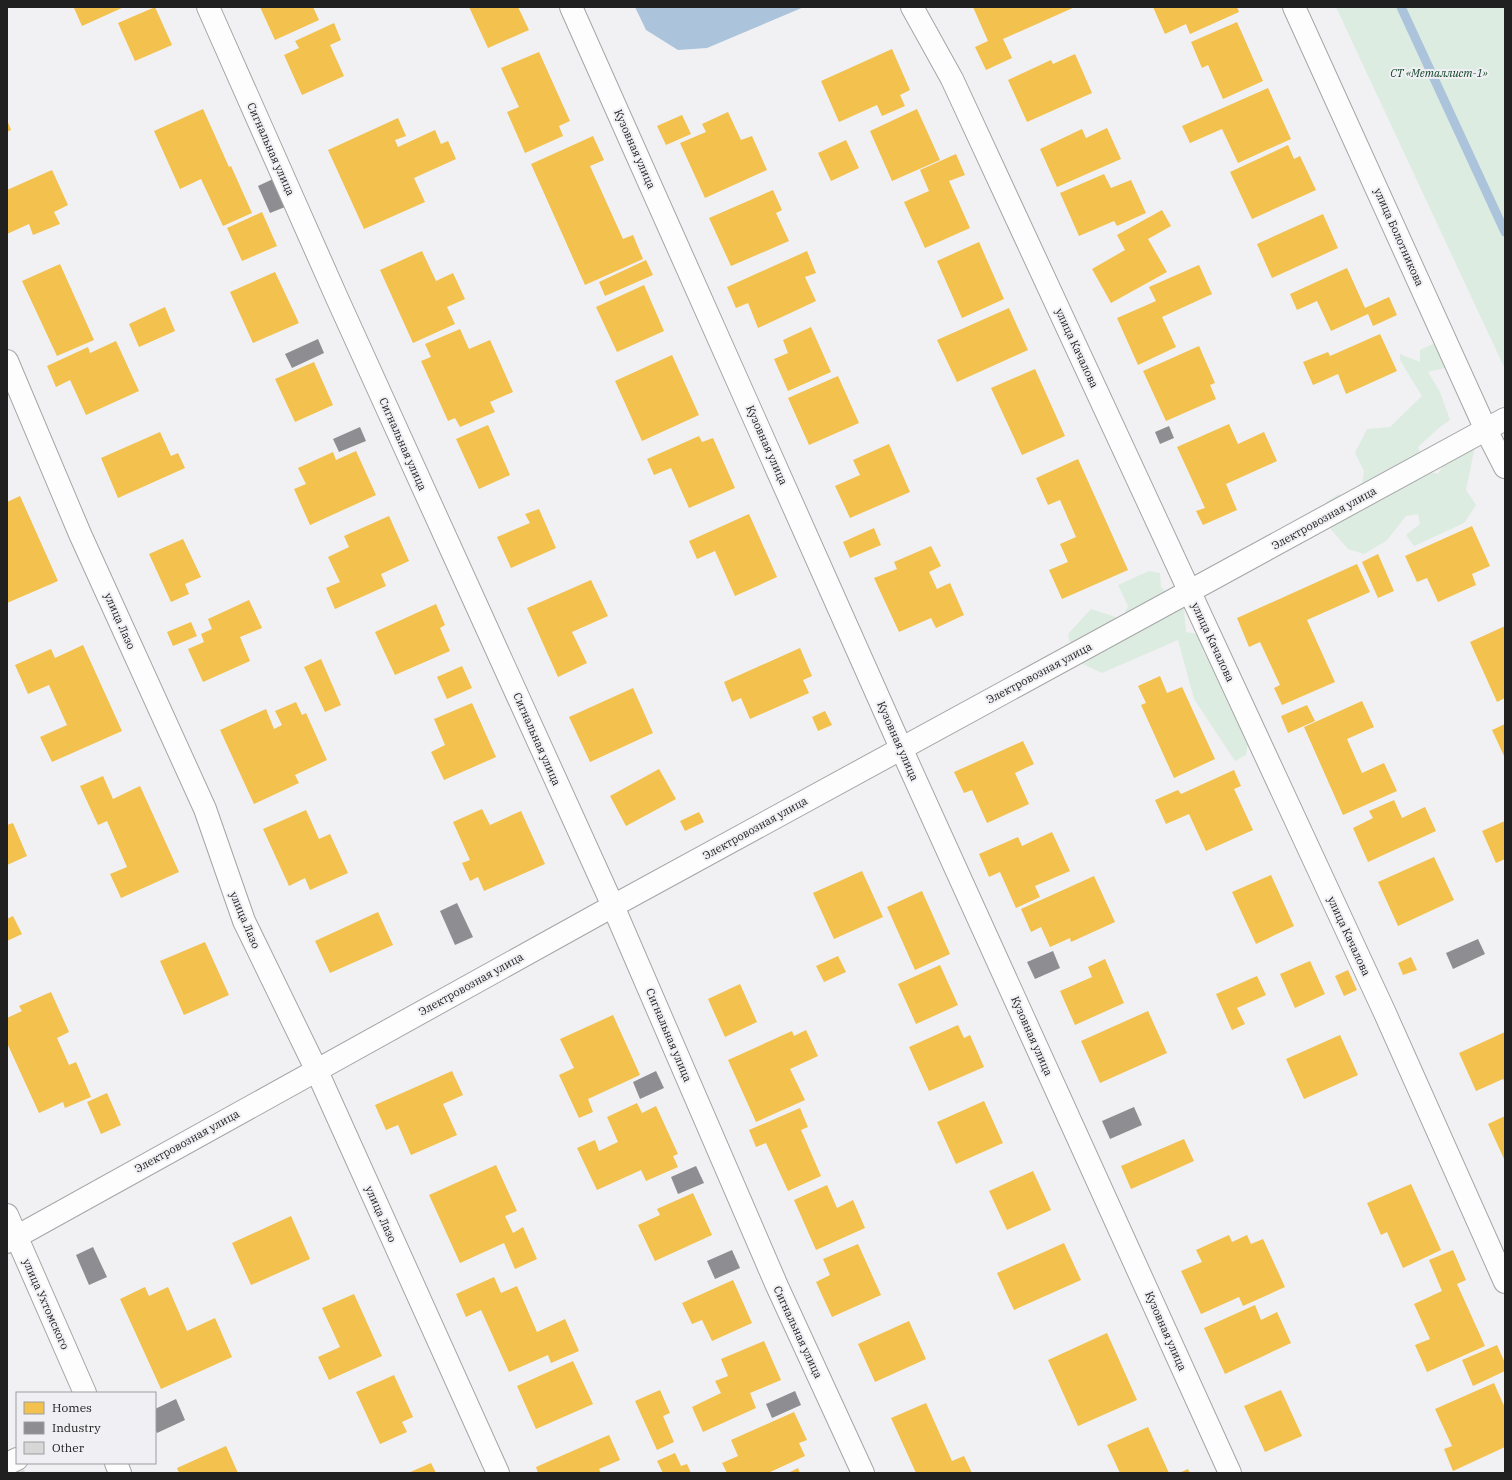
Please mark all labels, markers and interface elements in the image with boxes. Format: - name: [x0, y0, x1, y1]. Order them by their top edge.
- park label: СТ «Металлист-1»: [1390, 66, 1488, 80]
- street label: Сигнальная улица: [244, 100, 298, 198]
- street label: Кузовная улица: [611, 107, 659, 191]
- street label: улица Болотникова: [1371, 186, 1427, 288]
- street label: улица Качалова: [1052, 306, 1102, 390]
- street label: Сигнальная улица: [376, 395, 430, 493]
- street label: Кузовная улица: [743, 403, 791, 487]
- street label: Электровозная улица: [1269, 483, 1379, 553]
- street label: улица Лазо: [101, 591, 139, 651]
- street label: улица Качалова: [1188, 600, 1238, 684]
- street label: Электровозная улица: [984, 639, 1094, 707]
- street label: Сигнальная улица: [510, 690, 564, 788]
- street label: Кузовная улица: [874, 699, 922, 783]
- street label: Электровозная улица: [700, 793, 810, 863]
- street label: улица Лазо: [227, 889, 263, 951]
- street label: улица Качалова: [1324, 894, 1374, 978]
- street label: Электровозная улица: [416, 949, 526, 1019]
- street label: Сигнальная улица: [643, 986, 695, 1084]
- street label: Кузовная улица: [1008, 994, 1056, 1078]
- street label: Электровозная улица: [132, 1106, 242, 1176]
- street label: улица Лазо: [362, 1184, 400, 1244]
- street label: улица Ухтомского: [20, 1256, 72, 1352]
- street label: Сигнальная улица: [770, 1284, 826, 1380]
- street label: Кузовная улица: [1142, 1289, 1190, 1373]
- legend: [16, 1392, 156, 1464]
- text: Homes: [52, 1400, 92, 1415]
- text: Industry: [52, 1420, 101, 1435]
- text: Other: [52, 1440, 85, 1455]

